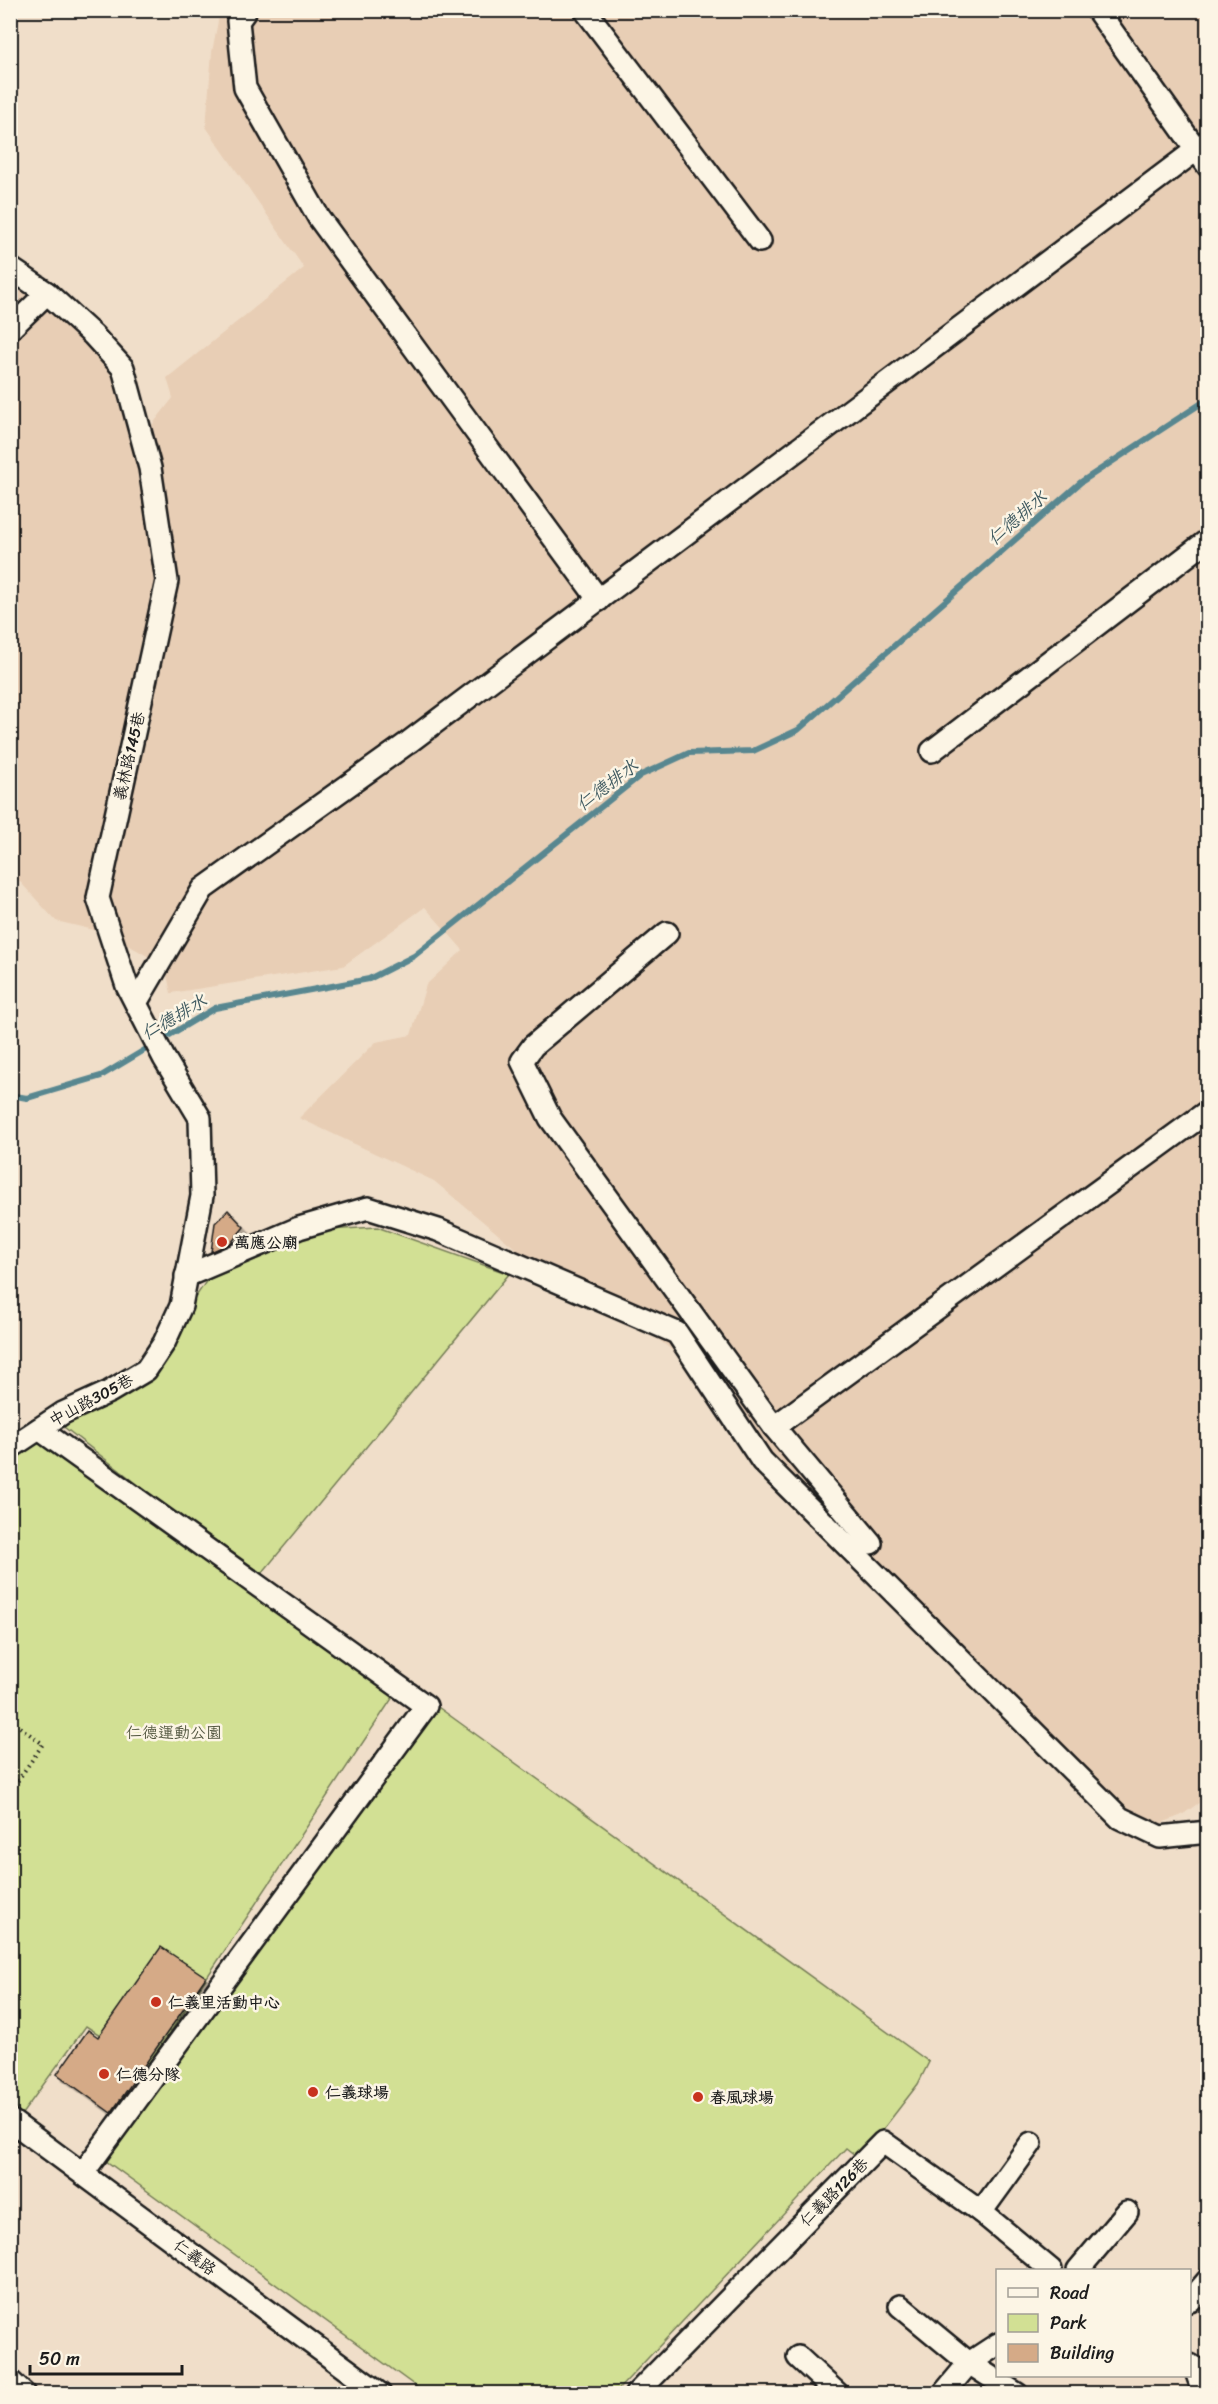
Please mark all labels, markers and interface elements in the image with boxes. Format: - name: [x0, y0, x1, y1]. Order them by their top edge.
- water label: 仁德排水: [979, 482, 1055, 554]
- street label: 義林路145巷: [105, 709, 153, 803]
- water label: 仁德排水: [569, 750, 646, 819]
- water label: 仁德排水: [135, 985, 214, 1049]
- place label: 萬應公廟: [234, 1228, 298, 1257]
- marker: 萬應公廟: [215, 1235, 229, 1249]
- street label: 中山路305巷: [43, 1365, 139, 1435]
- park label: 仁德運動公園: [126, 1718, 222, 1747]
- place label: 仁義里活動中心: [168, 1988, 280, 2017]
- marker: 仁義里活動中心: [149, 1995, 163, 2009]
- place label: 仁德分隊: [116, 2060, 180, 2089]
- marker: 仁德分隊: [97, 2067, 111, 2081]
- place label: 仁義球場: [325, 2078, 389, 2107]
- place label: 春風球場: [710, 2083, 774, 2112]
- marker: 仁義球場: [306, 2085, 320, 2099]
- marker: 春風球場: [691, 2090, 705, 2104]
- street label: 仁義路126巷: [792, 2150, 876, 2234]
- street label: 仁義路: [167, 2231, 223, 2283]
- legend: [996, 2269, 1191, 2377]
- text: Road: [1050, 2277, 1090, 2309]
- text: Park: [1050, 2307, 1087, 2339]
- text: Building: [1050, 2337, 1114, 2369]
- scale bar: [30, 2338, 182, 2376]
- text: 50 m: [39, 2343, 80, 2375]

